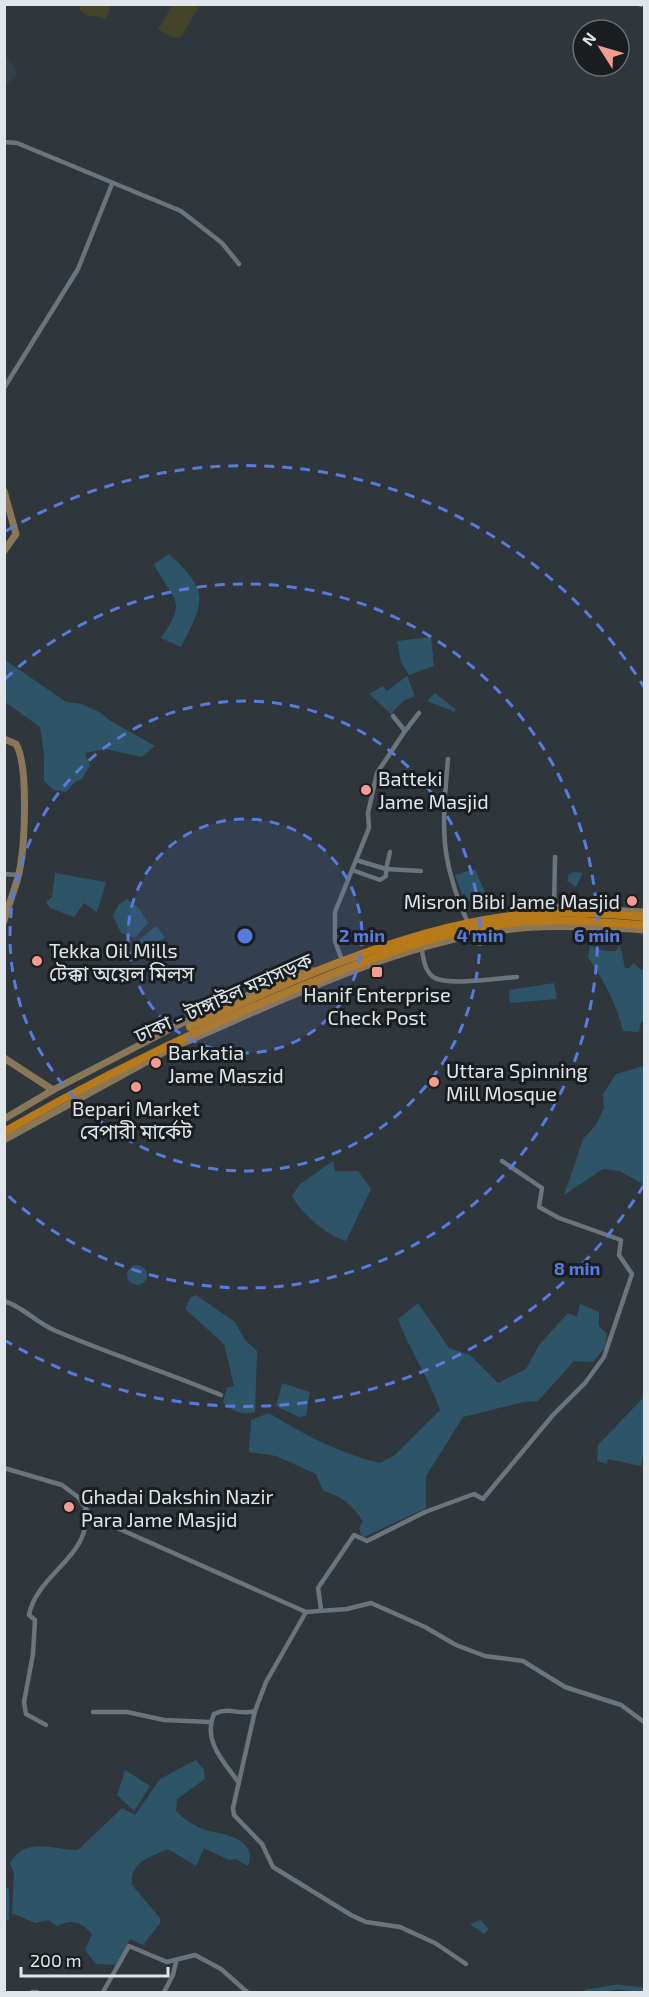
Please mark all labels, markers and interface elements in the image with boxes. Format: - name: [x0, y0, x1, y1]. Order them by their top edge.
- north arrow: [571, 18, 631, 78]
- text: N: [578, 28, 600, 49]
- place label: Batteki Jame Masjid: [378, 766, 489, 813]
- marker: Batteki Jame Masjid: [359, 783, 373, 797]
- place label: Misron Bibi Jame Masjid: [404, 889, 620, 913]
- marker: Misron Bibi Jame Masjid: [625, 894, 639, 908]
- text: 2 min: [339, 924, 385, 946]
- text: 4 min: [457, 924, 504, 946]
- text: 6 min: [574, 924, 620, 946]
- centre of rings: [235, 926, 255, 946]
- place label: Tekka Oil Mills টেক্কা অয়েল মিলস: [49, 938, 195, 985]
- street label: ঢাকা - টাঙ্গাইল মহাসড়ক: [130, 947, 316, 1047]
- marker: Tekka Oil Mills টেক্কা অয়েল মিলস: [30, 954, 44, 968]
- marker: Hanif Enterprise Check Post: [370, 965, 384, 979]
- place label: Hanif Enterprise Check Post: [303, 982, 451, 1029]
- place label: Barkatia Jame Maszid: [168, 1040, 284, 1087]
- marker: Barkatia Jame Maszid: [149, 1056, 163, 1070]
- place label: Uttara Spinning Mill Mosque: [446, 1058, 588, 1105]
- marker: Uttara Spinning Mill Mosque: [427, 1075, 441, 1089]
- marker: Bepari Market বেপারী মার্কেট: [129, 1080, 143, 1094]
- place label: Bepari Market বেপারী মার্কেট: [72, 1096, 200, 1143]
- text: 8 min: [554, 1257, 600, 1279]
- place label: Ghadai Dakshin Nazir Para Jame Masjid: [81, 1484, 274, 1531]
- marker: Ghadai Dakshin Nazir Para Jame Masjid: [62, 1500, 76, 1514]
- scale bar: [21, 1940, 168, 1978]
- text: 200 m: [30, 1949, 82, 1971]

